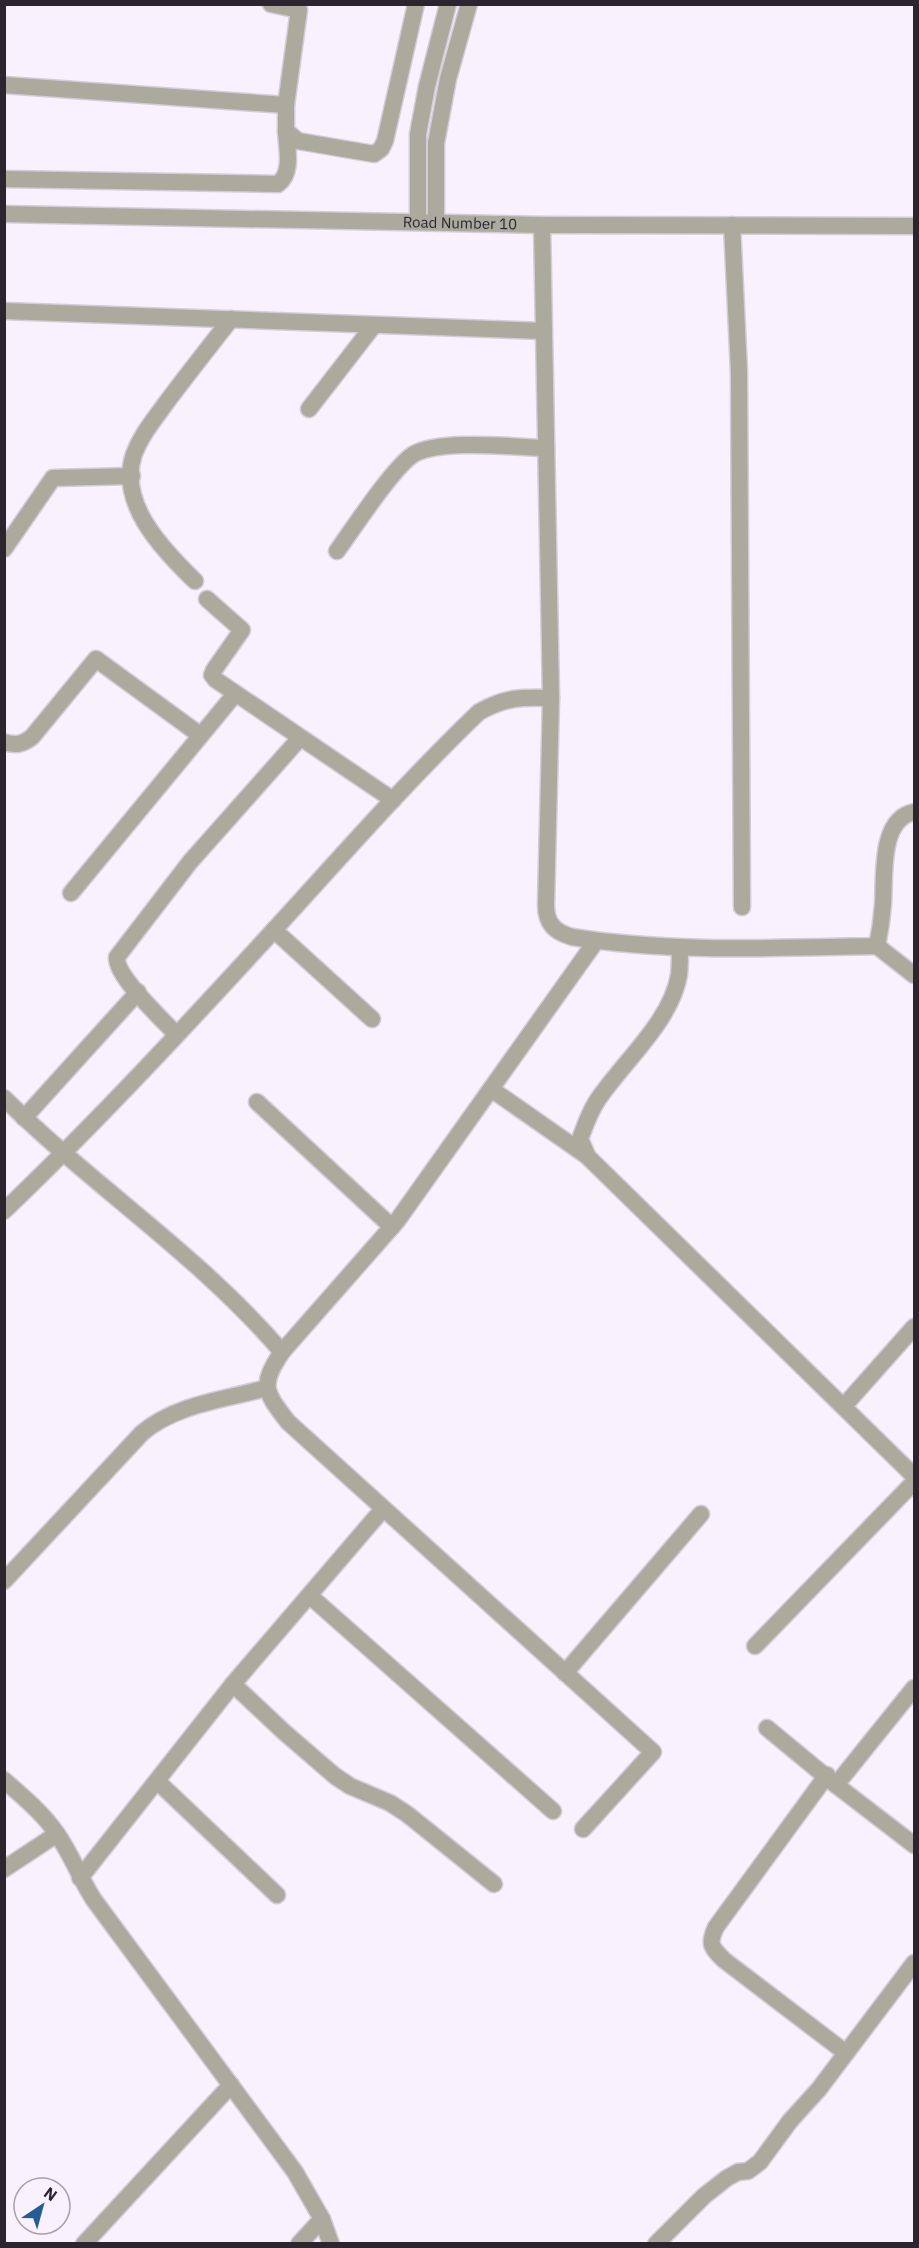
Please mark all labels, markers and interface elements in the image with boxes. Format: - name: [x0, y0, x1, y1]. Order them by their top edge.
- street label: Road Number 10: [403, 212, 517, 233]
- north arrow: [12, 2176, 72, 2236]
- text: N: [40, 2182, 61, 2205]

